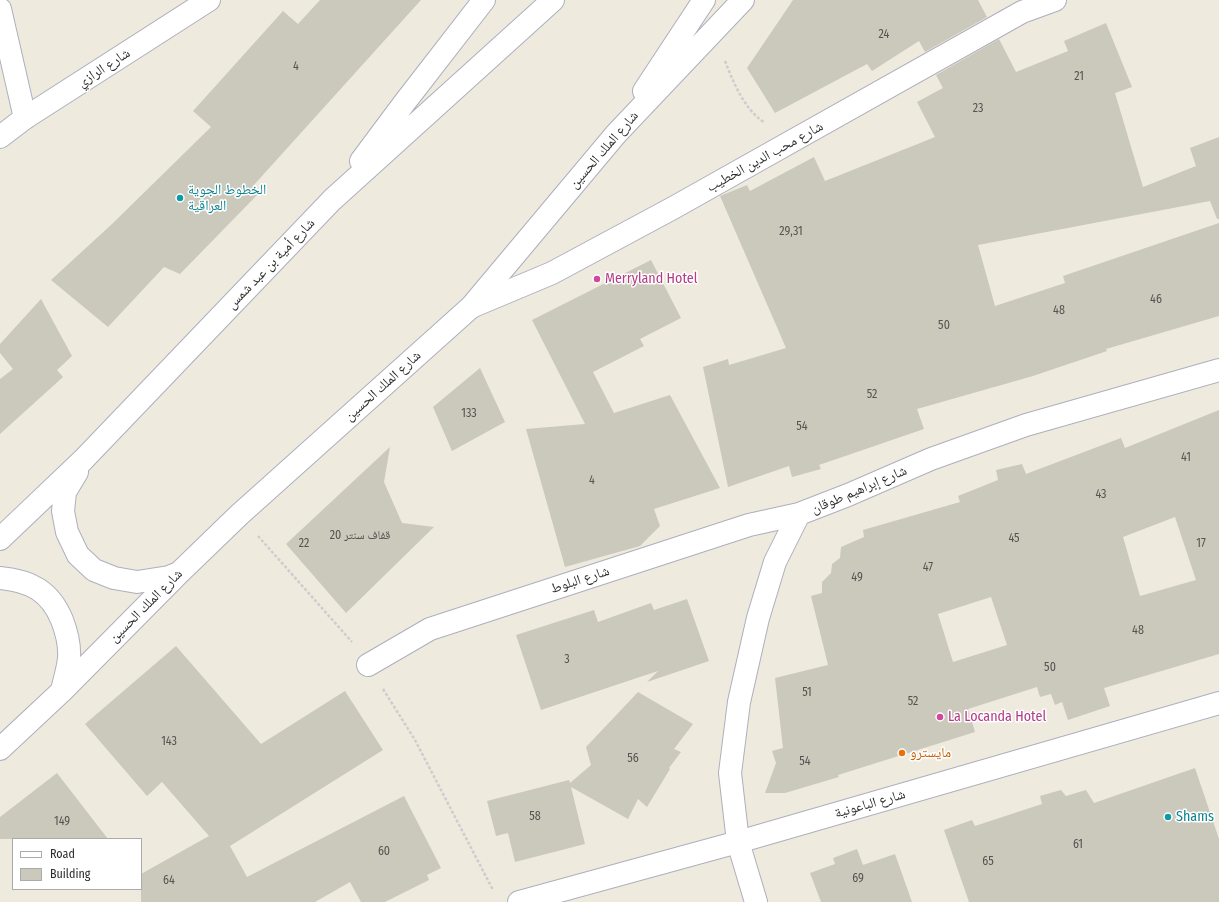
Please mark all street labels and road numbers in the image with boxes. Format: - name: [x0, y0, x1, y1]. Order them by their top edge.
- street label: شارع الرازي: [75, 45, 133, 91]
- street label: شارع الملك الحسين: [566, 108, 642, 192]
- street label: شارع محب الدين الخطيب: [704, 118, 826, 196]
- street label: شارع أمية بن عبد شمس: [223, 215, 319, 313]
- street label: شارع الملك الحسين: [341, 347, 425, 425]
- street label: شارع إبراهيم طوقان: [809, 462, 909, 518]
- street label: شارع البلوط: [548, 563, 612, 597]
- street label: شارع الملك الحسين: [106, 566, 186, 646]
- street label: شارع الباعونية: [833, 786, 907, 822]

